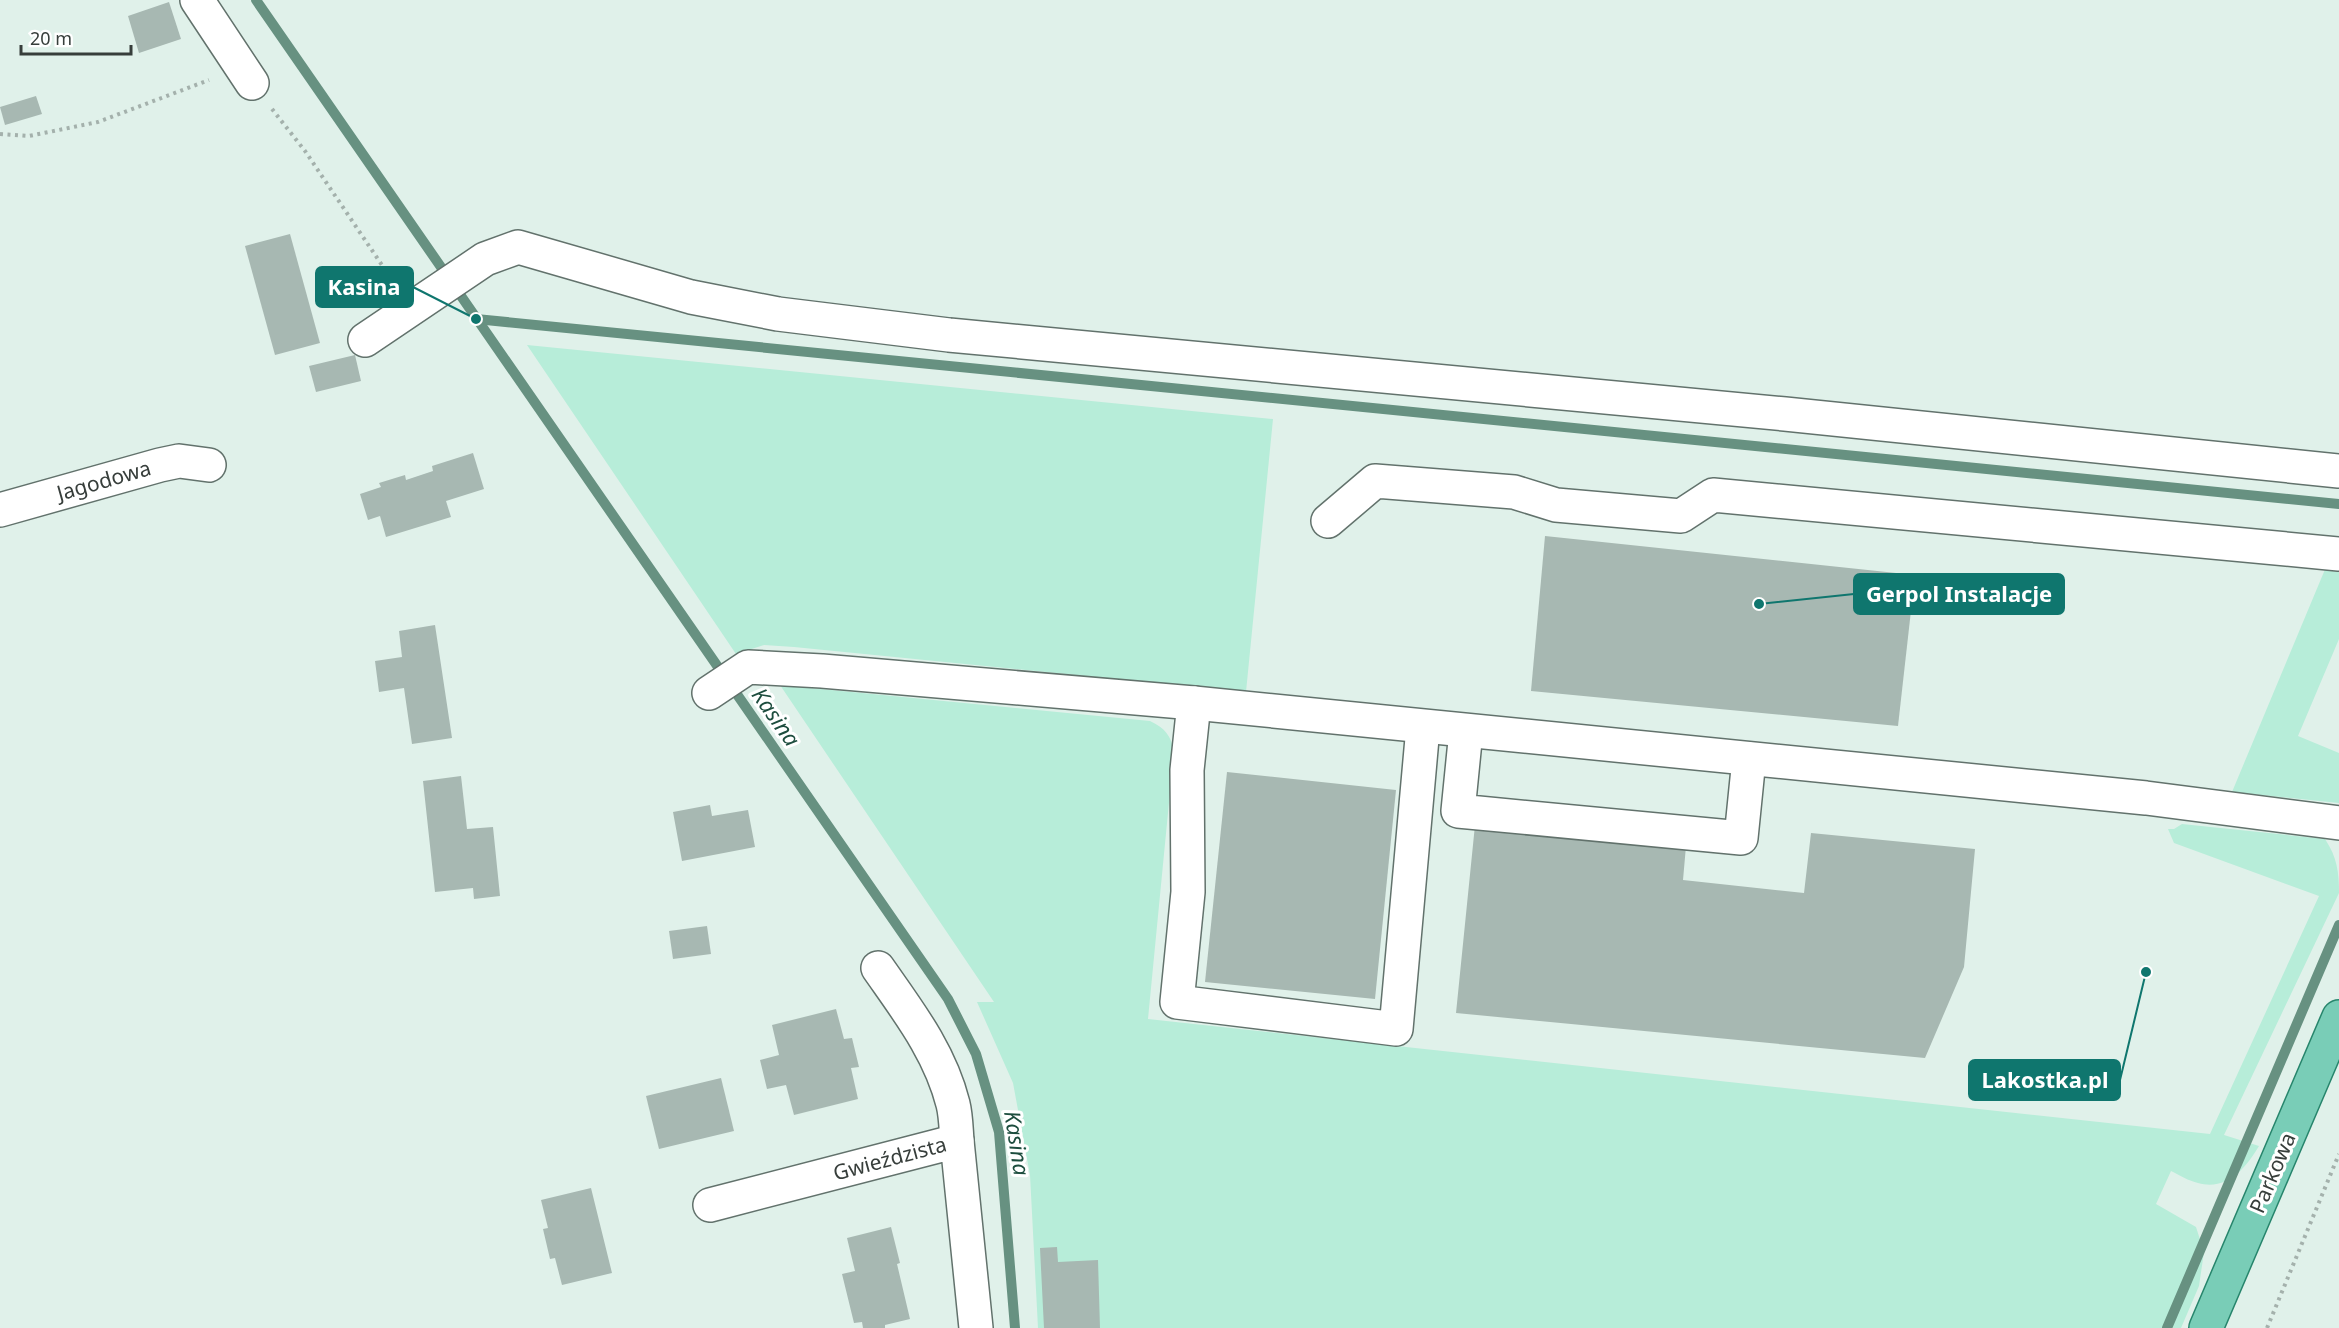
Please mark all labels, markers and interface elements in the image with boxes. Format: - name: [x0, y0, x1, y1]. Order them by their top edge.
- scale bar: [21, 18, 130, 56]
- text: 20 m: [30, 26, 72, 50]
- callout: Kasina: [316, 267, 413, 307]
- text: Kasina: [328, 271, 400, 301]
- street label: Jagodowa: [52, 453, 154, 507]
- callout: Gerpol Instalacje: [1854, 574, 2064, 614]
- text: Gerpol Instalacje: [1866, 578, 2052, 608]
- water label: Kasina: [746, 681, 808, 752]
- callout: Lakostka.pl: [1969, 1060, 2120, 1100]
- text: Lakostka.pl: [1982, 1064, 2108, 1094]
- water label: Kasina: [998, 1108, 1038, 1178]
- street label: Parkowa: [2243, 1128, 2302, 1217]
- street label: Gwieździsta: [830, 1129, 950, 1187]

